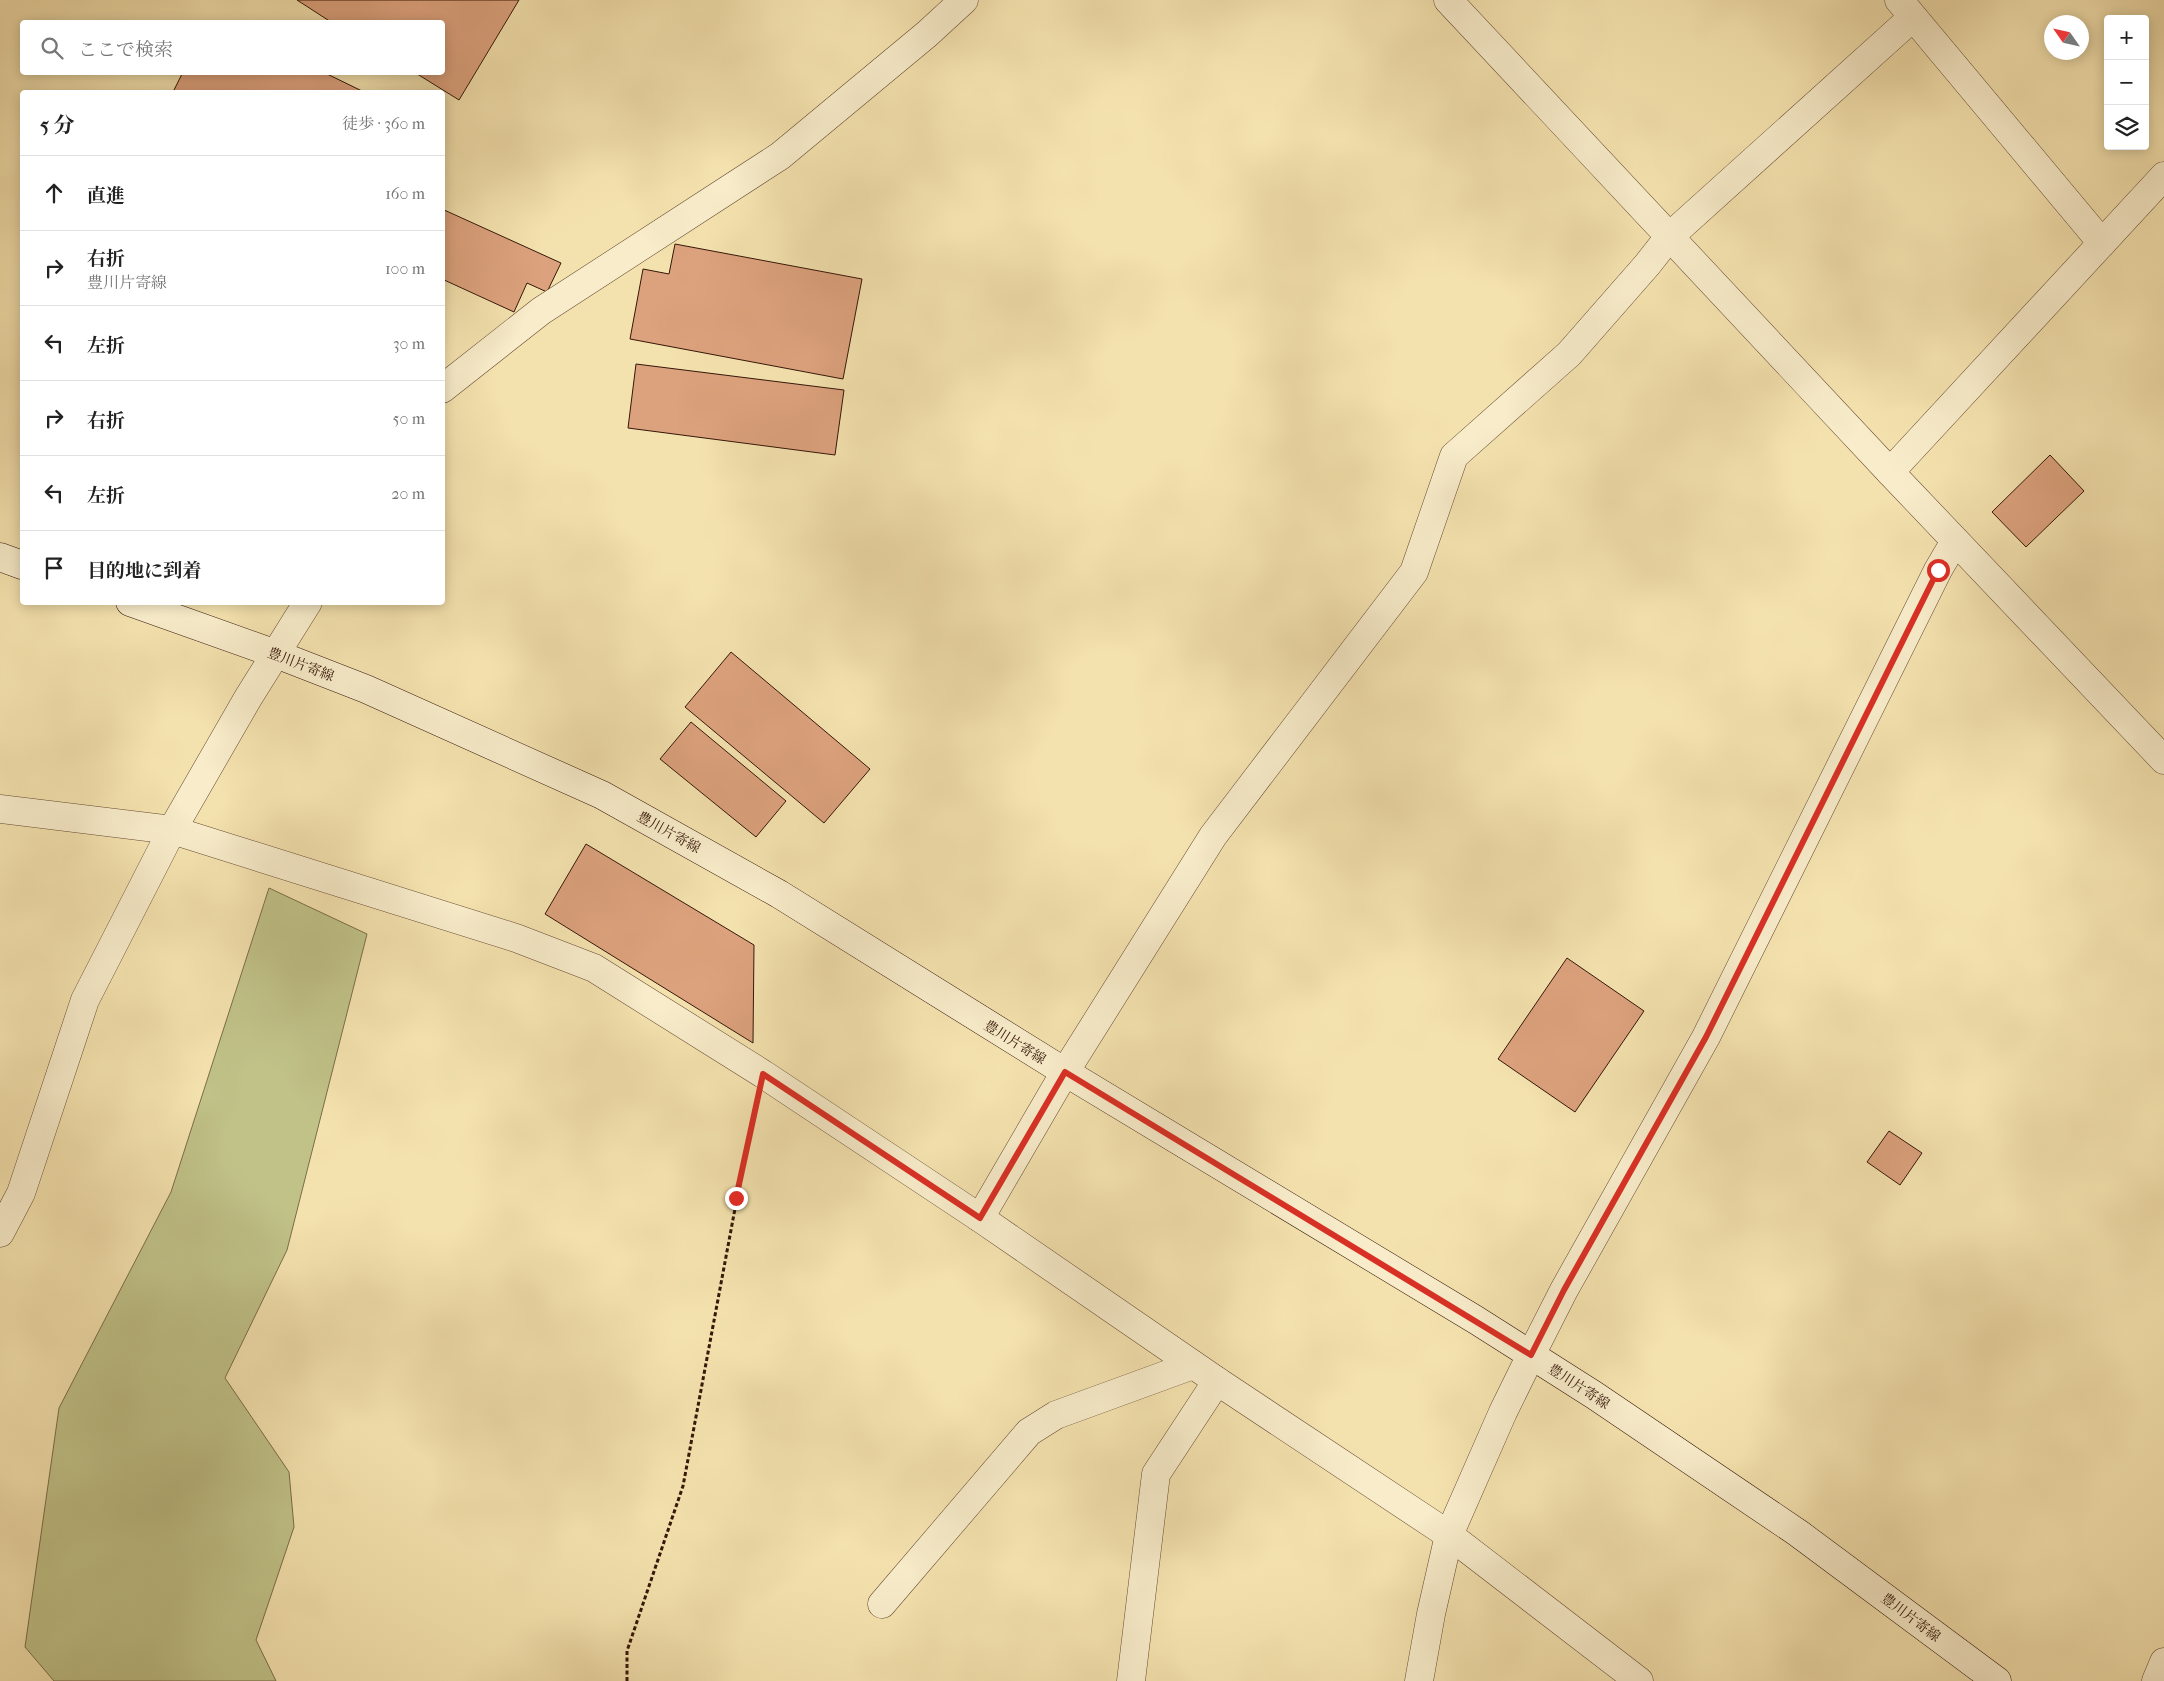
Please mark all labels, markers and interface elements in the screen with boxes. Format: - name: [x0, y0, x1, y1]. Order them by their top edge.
- north arrow: [2044, 15, 2089, 60]
- map controls: [2104, 15, 2149, 150]
- button: +: [2104, 15, 2149, 60]
- search box: [20, 20, 445, 75]
- icon: search: [38, 34, 66, 62]
- text: ここで検索: [78, 39, 173, 61]
- button: −: [2104, 60, 2149, 105]
- button: layers: [2104, 105, 2149, 150]
- text: 5 分: [40, 113, 75, 137]
- text: 徒歩 · 360 m: [342, 114, 425, 133]
- icon: ahead: [40, 179, 68, 207]
- text: 160 m: [385, 184, 425, 203]
- text: 直進: [87, 185, 125, 207]
- text: 右折: [87, 248, 125, 270]
- icon: right: [40, 254, 68, 282]
- text: 100 m: [385, 259, 425, 278]
- text: 豊川片寄線: [87, 273, 167, 292]
- icon: left: [40, 329, 68, 357]
- text: 30 m: [393, 334, 425, 353]
- text: 左折: [87, 335, 125, 357]
- icon: right: [40, 404, 68, 432]
- text: 50 m: [393, 409, 425, 428]
- text: 右折: [87, 410, 125, 432]
- icon: left: [40, 479, 68, 507]
- text: 20 m: [391, 484, 425, 503]
- text: 左折: [87, 485, 125, 507]
- icon: arrive: [40, 554, 68, 582]
- route start: [1927, 559, 1950, 582]
- text: 目的地に到着: [87, 560, 201, 582]
- street label: 豊川片寄線: [265, 644, 337, 685]
- street label: 豊川片寄線: [634, 808, 703, 857]
- street label: 豊川片寄線: [981, 1017, 1049, 1068]
- route end: [725, 1187, 748, 1210]
- street label: 豊川片寄線: [1545, 1360, 1613, 1413]
- street label: 豊川片寄線: [1878, 1590, 1944, 1645]

